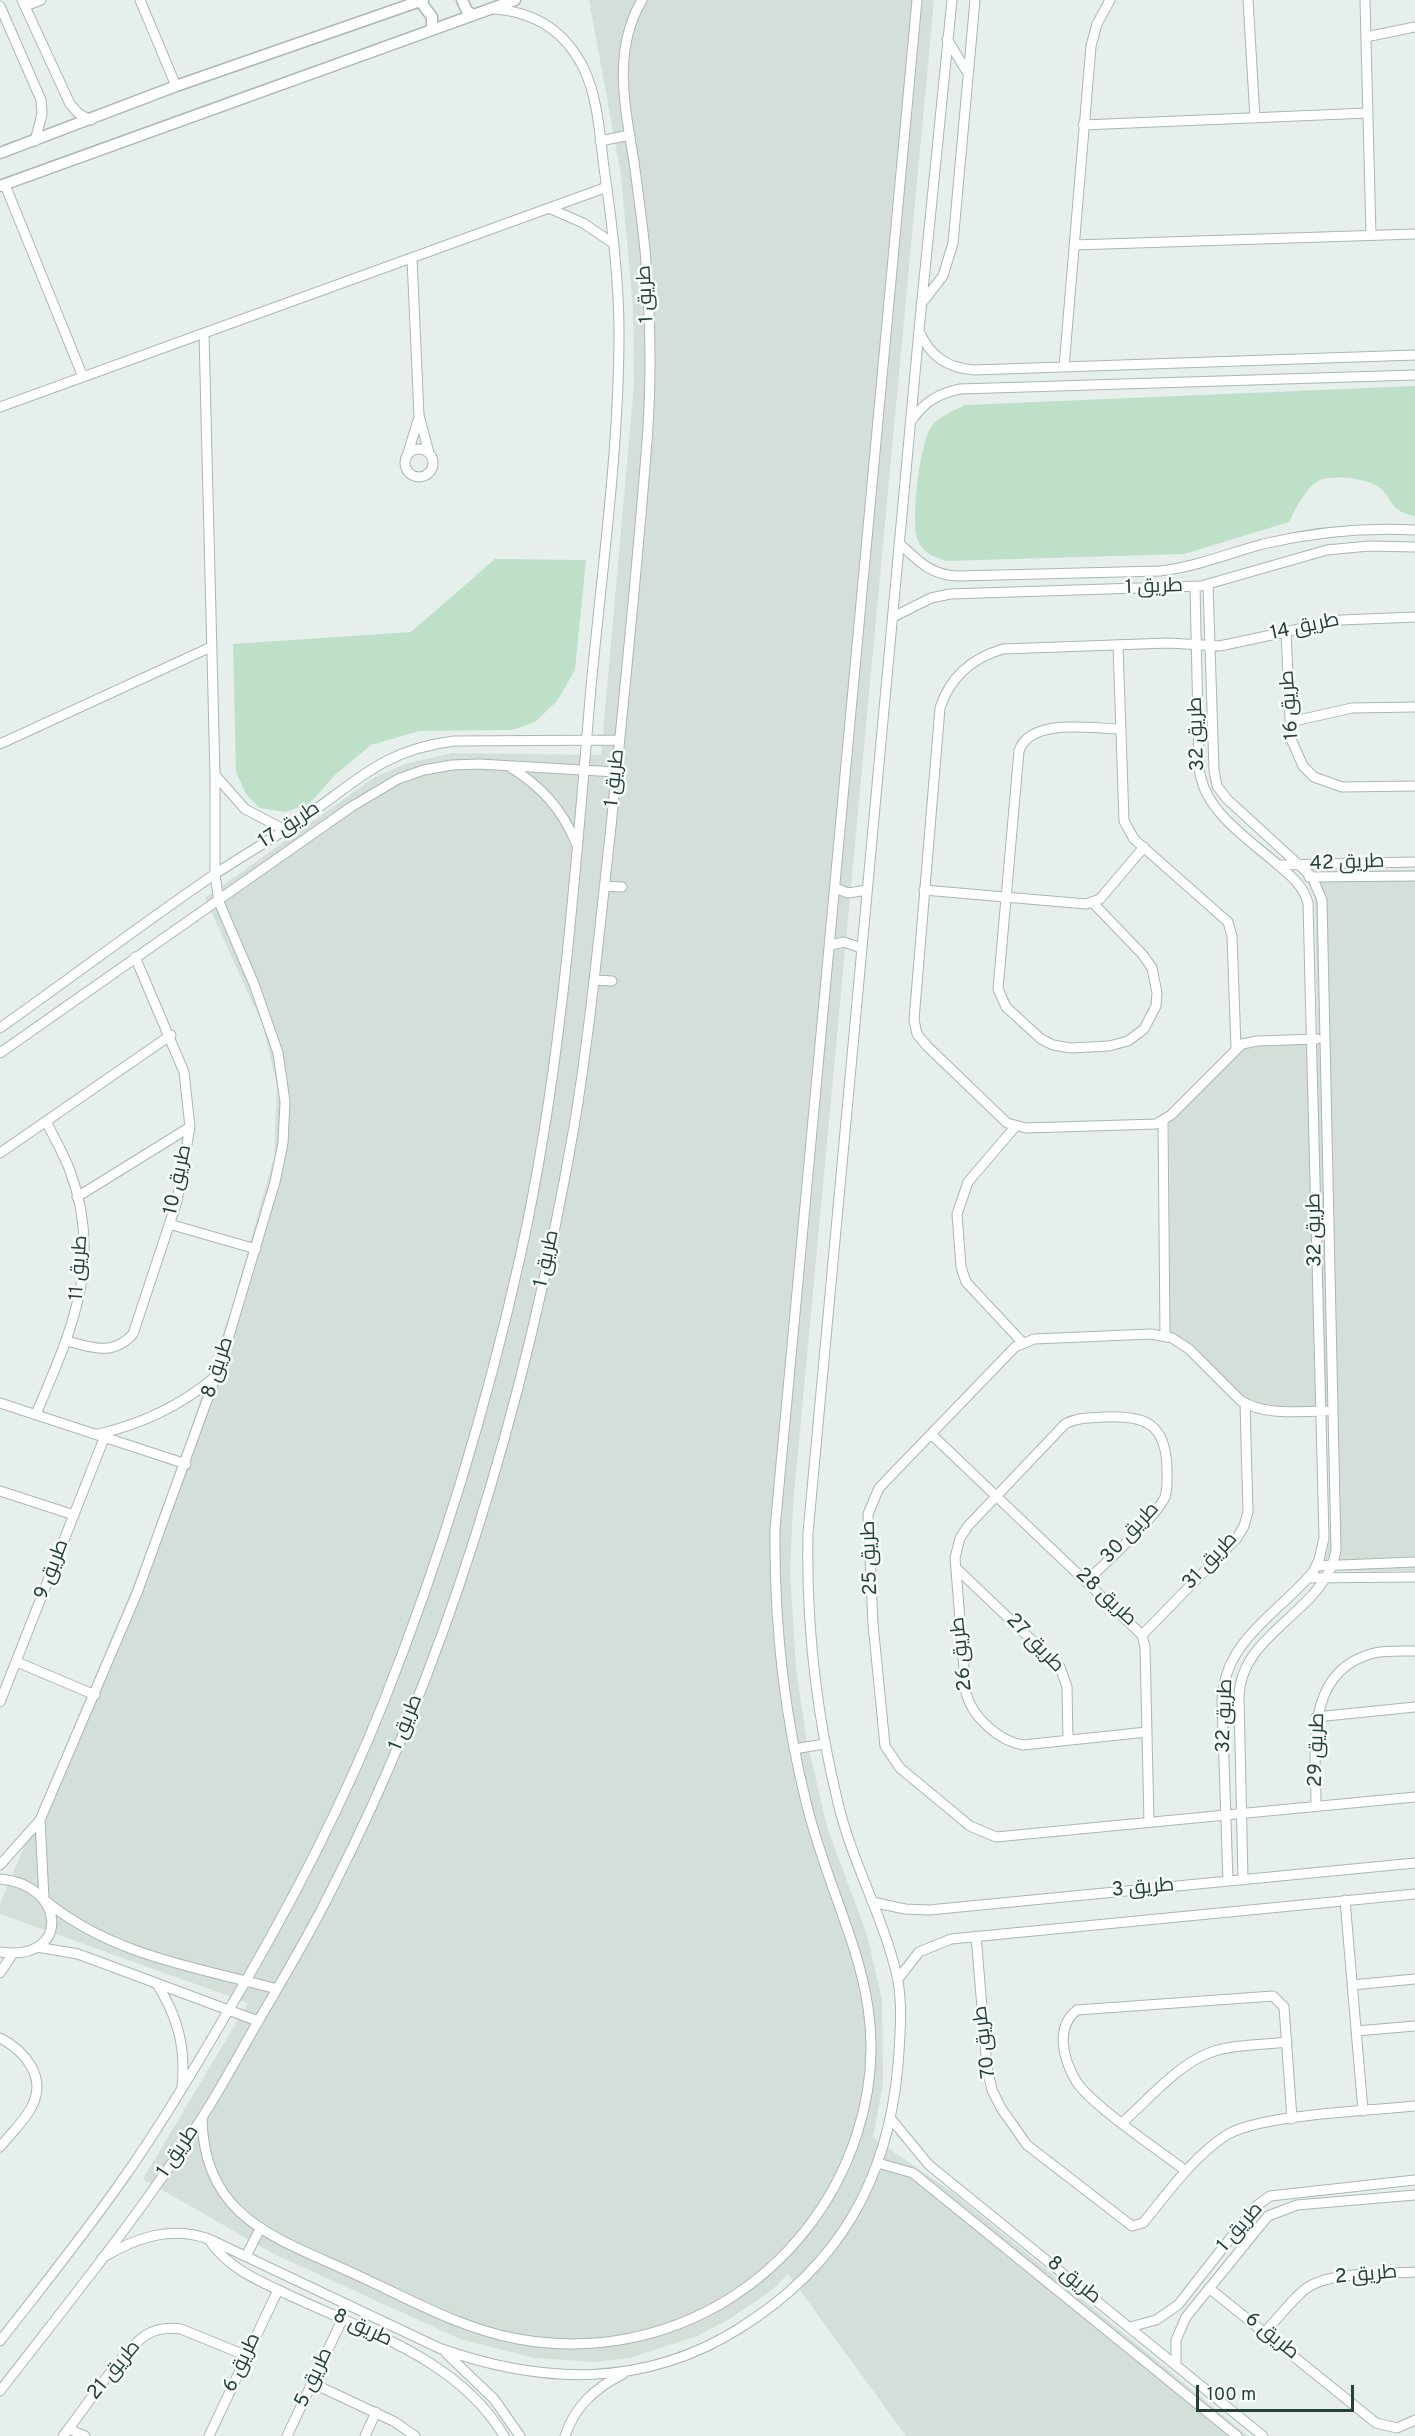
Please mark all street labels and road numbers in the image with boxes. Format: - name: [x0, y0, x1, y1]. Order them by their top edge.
- street label: طريق 1: [634, 264, 660, 324]
- street label: طريق 1: [1125, 575, 1183, 601]
- street label: طريق 14: [1268, 609, 1342, 647]
- street label: طريق 16: [1277, 669, 1305, 741]
- street label: طريق 32: [1185, 696, 1211, 772]
- street label: طريق 1: [601, 748, 631, 808]
- street label: طريق 17: [255, 797, 325, 855]
- street label: طريق 42: [1309, 851, 1385, 877]
- street label: طريق 10: [160, 1143, 198, 1217]
- street label: طريق 32: [1303, 1193, 1329, 1267]
- street label: طريق 1: [530, 1228, 566, 1290]
- street label: طريق 11: [66, 1235, 94, 1301]
- street label: طريق 8: [198, 1335, 240, 1401]
- street label: طريق 30: [1097, 1498, 1165, 1570]
- street label: طريق 25: [858, 1520, 884, 1596]
- street label: طريق 31: [1178, 1528, 1244, 1596]
- street label: طريق 9: [31, 1537, 75, 1603]
- street label: طريق 28: [1069, 1564, 1141, 1632]
- street label: طريق 27: [1000, 1609, 1068, 1679]
- street label: طريق 26: [947, 1616, 979, 1692]
- street label: طريق 32: [1213, 1678, 1239, 1754]
- street label: طريق 1: [385, 1692, 429, 1754]
- street label: طريق 29: [1305, 1712, 1331, 1788]
- street label: طريق 3: [1111, 1874, 1175, 1904]
- street label: طريق 70: [970, 2004, 1002, 2080]
- street label: طريق 1: [153, 2121, 205, 2183]
- street label: طريق 1: [1213, 2198, 1269, 2258]
- street label: طريق 8: [1041, 2252, 1105, 2310]
- street label: طريق 2: [1334, 2261, 1398, 2291]
- street label: طريق 8: [329, 2305, 395, 2353]
- street label: طريق 6: [1239, 2308, 1303, 2366]
- street label: طريق 6: [219, 2330, 267, 2396]
- street label: طريق 21: [83, 2336, 147, 2406]
- street label: طريق 5: [291, 2344, 339, 2412]

